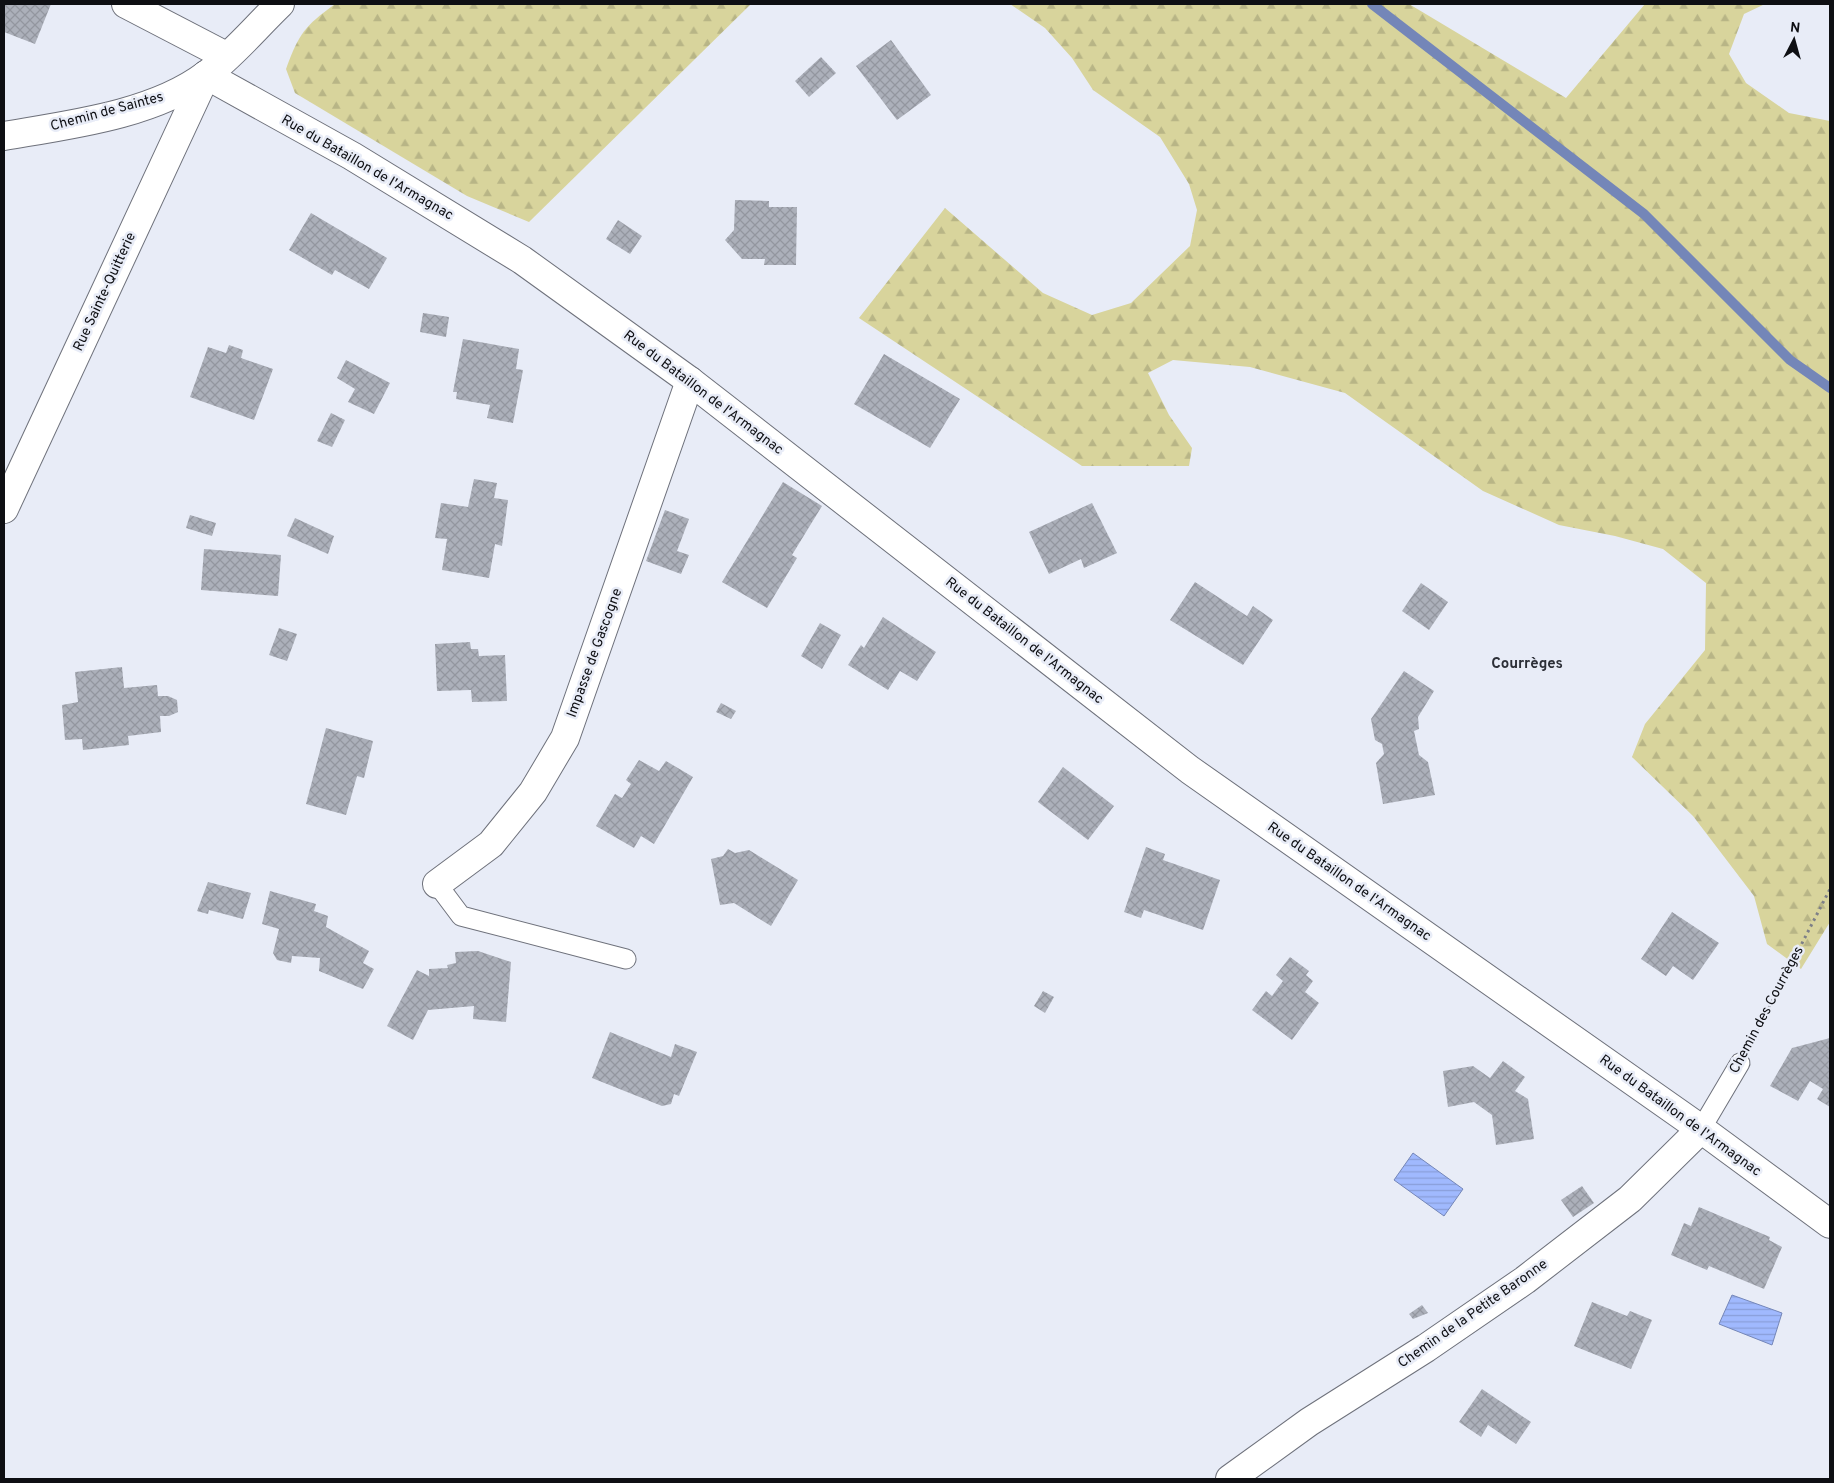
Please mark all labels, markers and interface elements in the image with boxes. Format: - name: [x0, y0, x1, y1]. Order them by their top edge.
- north arrow: [1769, 15, 1819, 65]
- text: N: [1789, 20, 1801, 38]
- street label: Chemin de Saintes: [49, 89, 165, 135]
- street label: Rue du Bataillon de l'Armagnac: [278, 112, 456, 224]
- street label: Rue Sainte-Quitterie: [70, 230, 140, 354]
- street label: Rue du Bataillon de l'Armagnac: [620, 327, 786, 459]
- street label: Rue du Bataillon de l'Armagnac: [942, 574, 1106, 708]
- street label: Impasse de Gascogne: [564, 586, 626, 720]
- district label: Courrèges: [1491, 655, 1563, 674]
- street label: Rue du Bataillon de l'Armagnac: [1264, 819, 1434, 945]
- street label: Chemin des Courrèges: [1726, 944, 1808, 1076]
- street label: Rue du Bataillon de l'Armagnac: [1596, 1052, 1764, 1180]
- street label: Chemin de la Petite Baronne: [1395, 1256, 1551, 1372]

